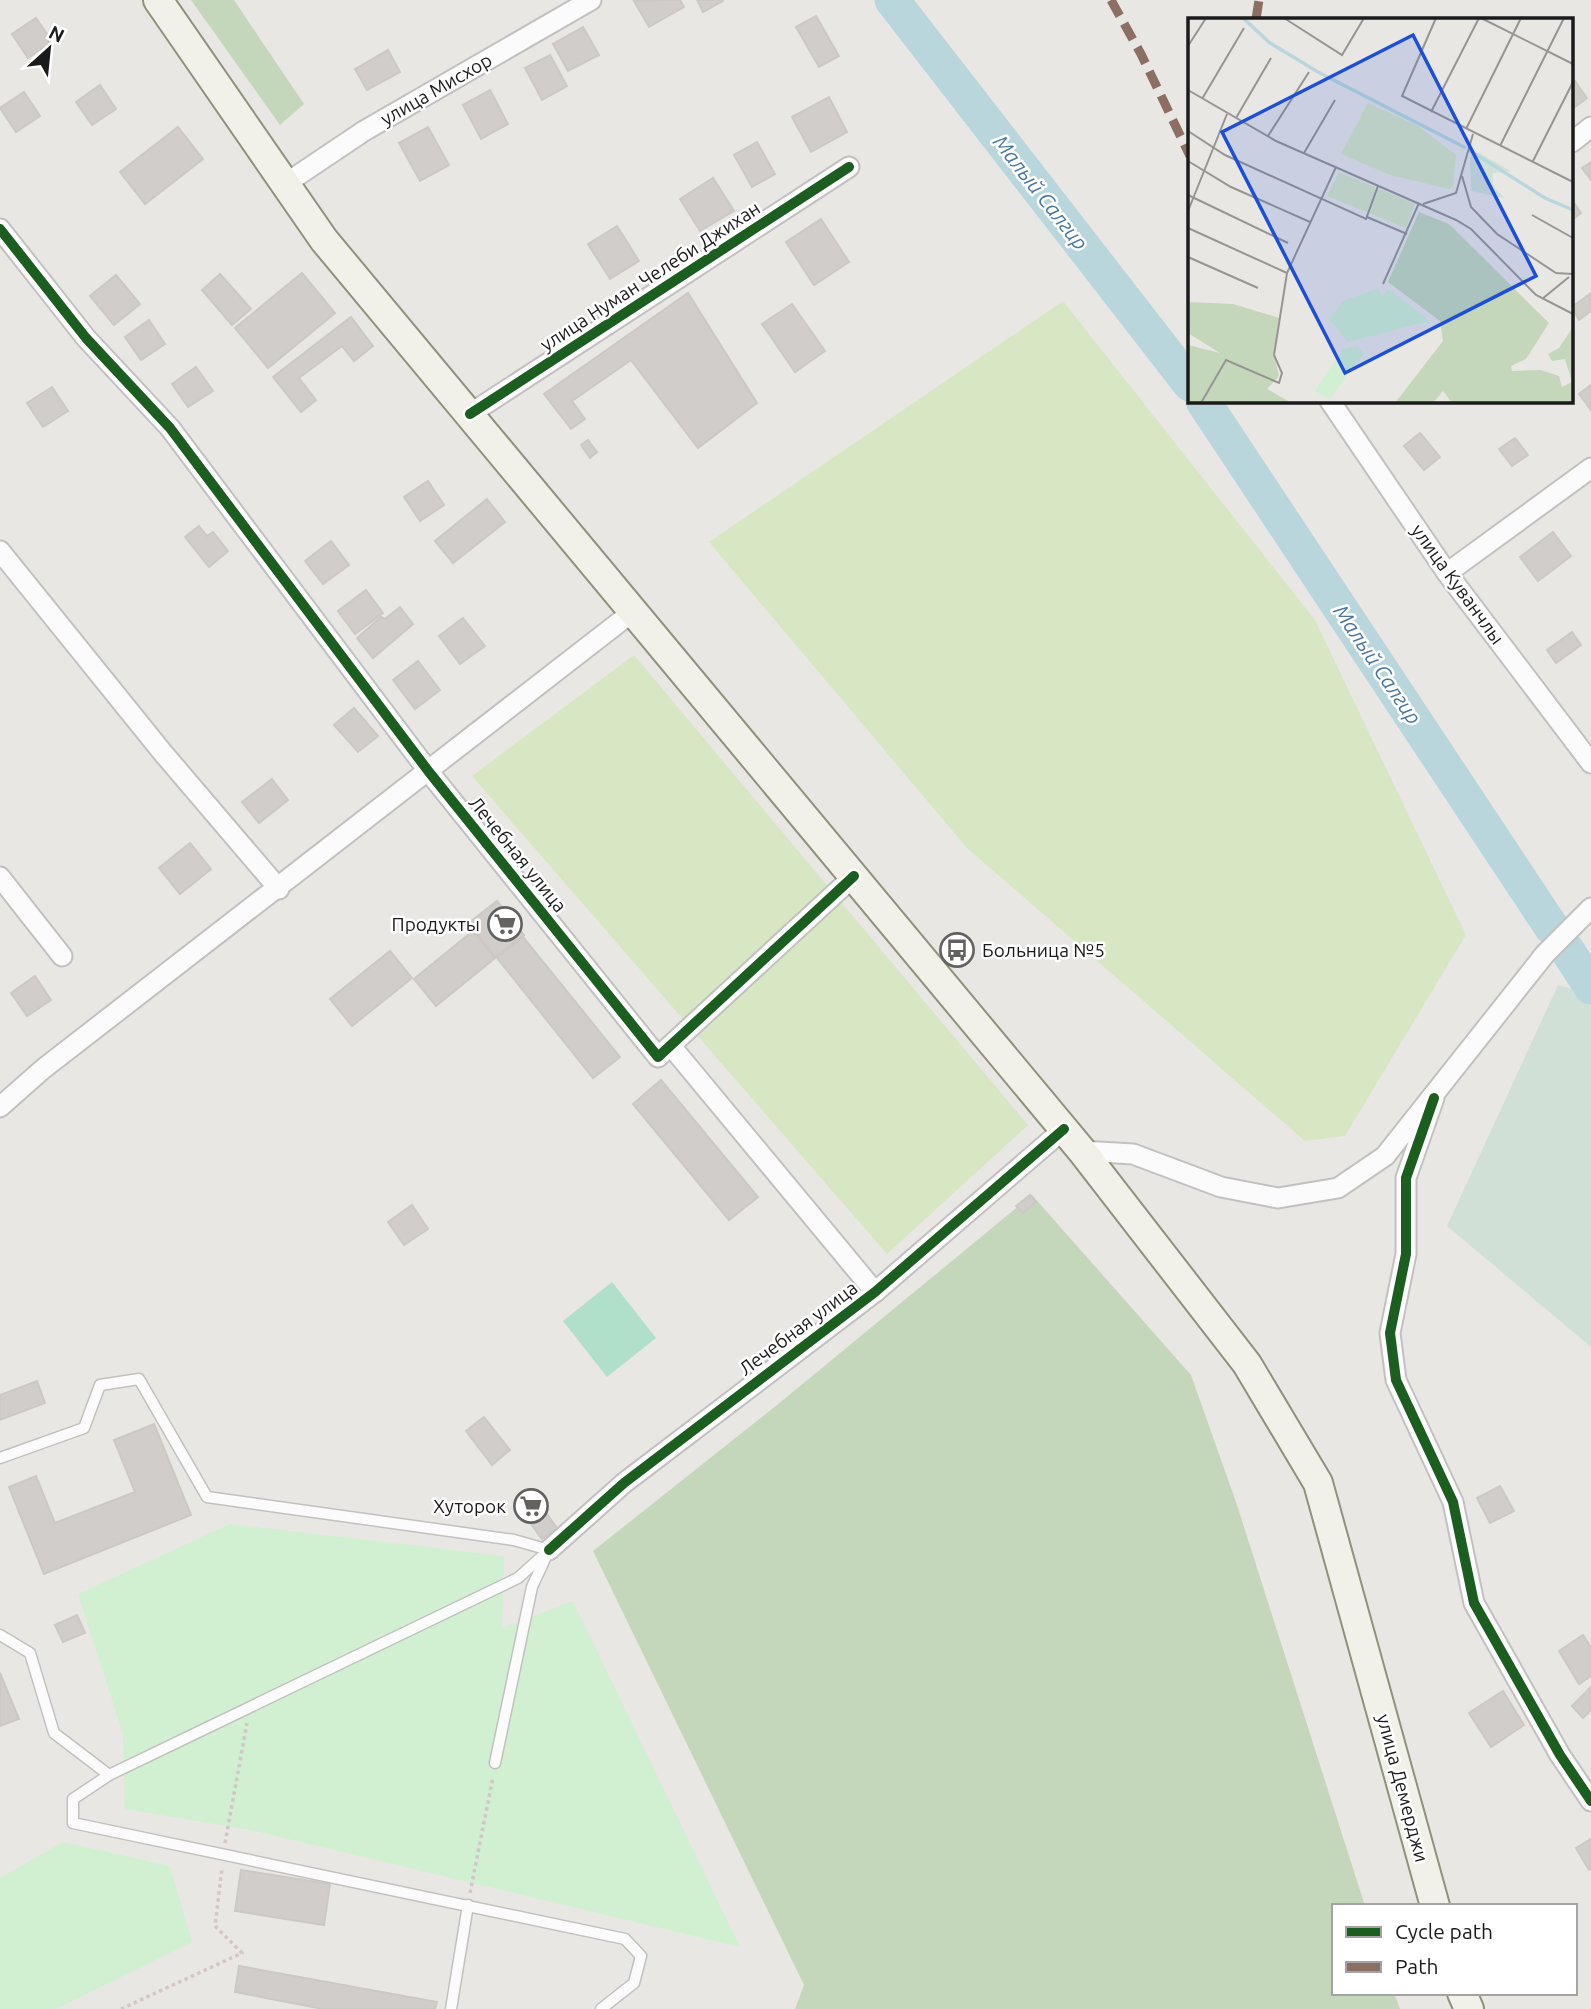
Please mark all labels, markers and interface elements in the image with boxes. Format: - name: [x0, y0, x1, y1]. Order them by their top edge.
- north arrow: [14, 14, 84, 84]
- inset map: [1188, 18, 1574, 402]
- text: N: [45, 21, 68, 47]
- street label: улица Мисхор: [376, 48, 496, 130]
- water label: Малый Салгир: [989, 130, 1093, 254]
- street label: улица Нуман Челеби Джихан: [536, 197, 764, 355]
- street label: улица Куванчлы: [1407, 520, 1509, 648]
- water label: Малый Салгир: [1329, 600, 1427, 728]
- street label: Лечебная улица: [465, 792, 571, 916]
- supermarket icon: Продукты: [486, 905, 524, 943]
- place label: Продукты: [392, 913, 480, 935]
- bus stop icon: Больница №5: [938, 931, 976, 969]
- place label: Больница №5: [982, 939, 1105, 961]
- street label: Лечебная улица: [734, 1276, 862, 1380]
- supermarket icon: Хуторок: [512, 1487, 550, 1525]
- place label: Хуторок: [433, 1495, 506, 1517]
- street label: улица Демерджи: [1373, 1712, 1433, 1864]
- legend: [1332, 1904, 1577, 1995]
- text: Cycle path: [1395, 1919, 1493, 1943]
- text: Path: [1395, 1954, 1438, 1978]

